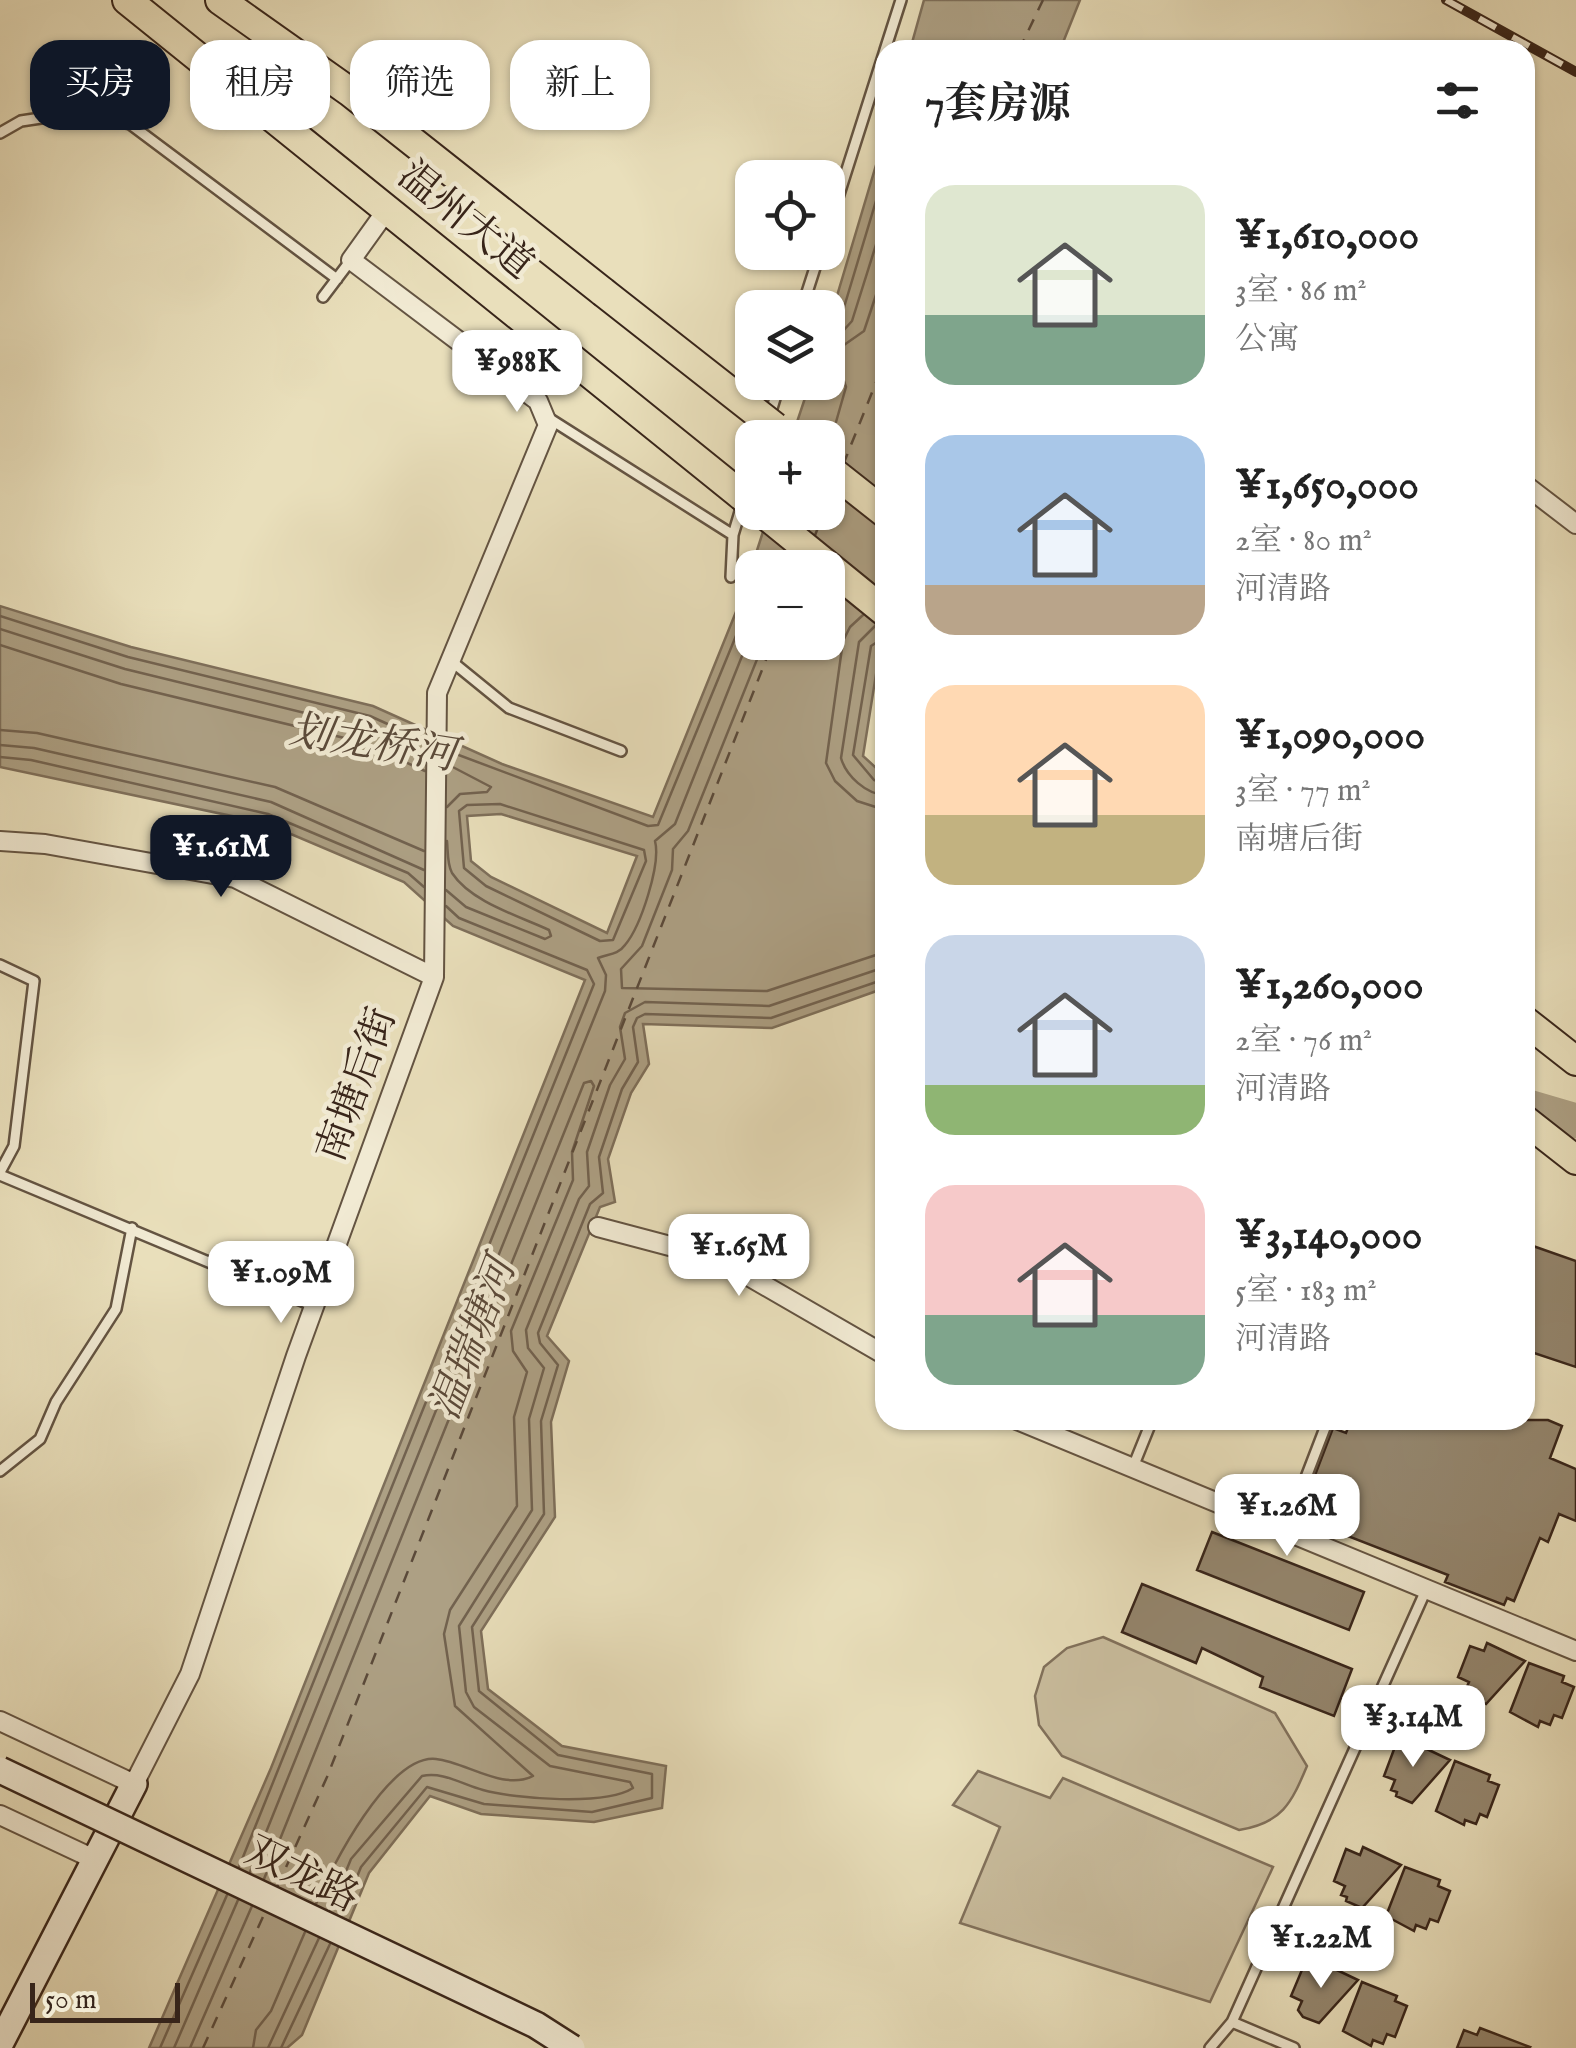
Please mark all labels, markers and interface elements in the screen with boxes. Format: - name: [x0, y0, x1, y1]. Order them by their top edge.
- chip: 买房: [30, 40, 170, 130]
- chip: 租房: [190, 40, 330, 130]
- chip: 筛选: [350, 40, 490, 130]
- chip: 新上: [510, 40, 650, 130]
- icon: filters: [1430, 73, 1485, 128]
- text: 7套房源: [925, 79, 1071, 132]
- street label: 温州大道: [387, 152, 543, 292]
- map controls: [735, 160, 845, 660]
- button: locate: [735, 160, 845, 270]
- text: ¥1,610,000: [1235, 210, 1419, 263]
- icon: home: [1005, 225, 1125, 345]
- text: 3室 · 86 m²: [1235, 271, 1367, 312]
- button: layers: [735, 290, 845, 400]
- text: 公寓: [1235, 320, 1299, 361]
- pin: ¥988K: [447, 330, 587, 415]
- text: ¥988K: [474, 342, 560, 383]
- button: +: [735, 420, 845, 530]
- text: ¥1,650,000: [1235, 460, 1419, 513]
- icon: home: [1005, 475, 1125, 595]
- text: 2室 · 80 m²: [1235, 521, 1372, 562]
- button: −: [735, 550, 845, 660]
- text: 河清路: [1235, 570, 1331, 611]
- water label: 划龙桥河: [285, 705, 466, 785]
- text: ¥1,090,000: [1235, 710, 1425, 763]
- icon: home: [1005, 725, 1125, 845]
- text: 3室 · 77 m²: [1235, 771, 1371, 812]
- pin: ¥1.61M: [140, 815, 302, 900]
- text: 南塘后街: [1235, 820, 1363, 861]
- text: ¥1.61M: [172, 827, 270, 868]
- text: ¥1,260,000: [1235, 960, 1424, 1013]
- icon: home: [1005, 975, 1125, 1095]
- street label: 南塘后街: [307, 1001, 410, 1169]
- text: 2室 · 76 m²: [1235, 1021, 1372, 1062]
- text: 河清路: [1235, 1070, 1331, 1111]
- text: ¥3,140,000: [1235, 1210, 1422, 1263]
- pin: ¥1.65M: [658, 1214, 820, 1299]
- icon: home: [1005, 1225, 1125, 1345]
- text: ¥1.65M: [690, 1226, 788, 1267]
- pin: ¥1.09M: [200, 1241, 362, 1326]
- water label: 温瑞塘河: [419, 1245, 532, 1427]
- text: ¥1.09M: [230, 1253, 332, 1294]
- text: 5室 · 183 m²: [1235, 1271, 1377, 1312]
- text: 河清路: [1235, 1320, 1331, 1361]
- pin: ¥1.26M: [1206, 1474, 1368, 1559]
- text: ¥1.26M: [1237, 1486, 1337, 1527]
- pin: ¥3.14M: [1332, 1685, 1494, 1770]
- text: ¥3.14M: [1363, 1697, 1463, 1738]
- street label: 双龙路: [236, 1827, 367, 1925]
- pin: ¥1.22M: [1240, 1906, 1402, 1991]
- text: ¥1.22M: [1270, 1918, 1372, 1959]
- scale bar: [30, 1978, 180, 2022]
- text: 50 m: [45, 1983, 97, 2018]

